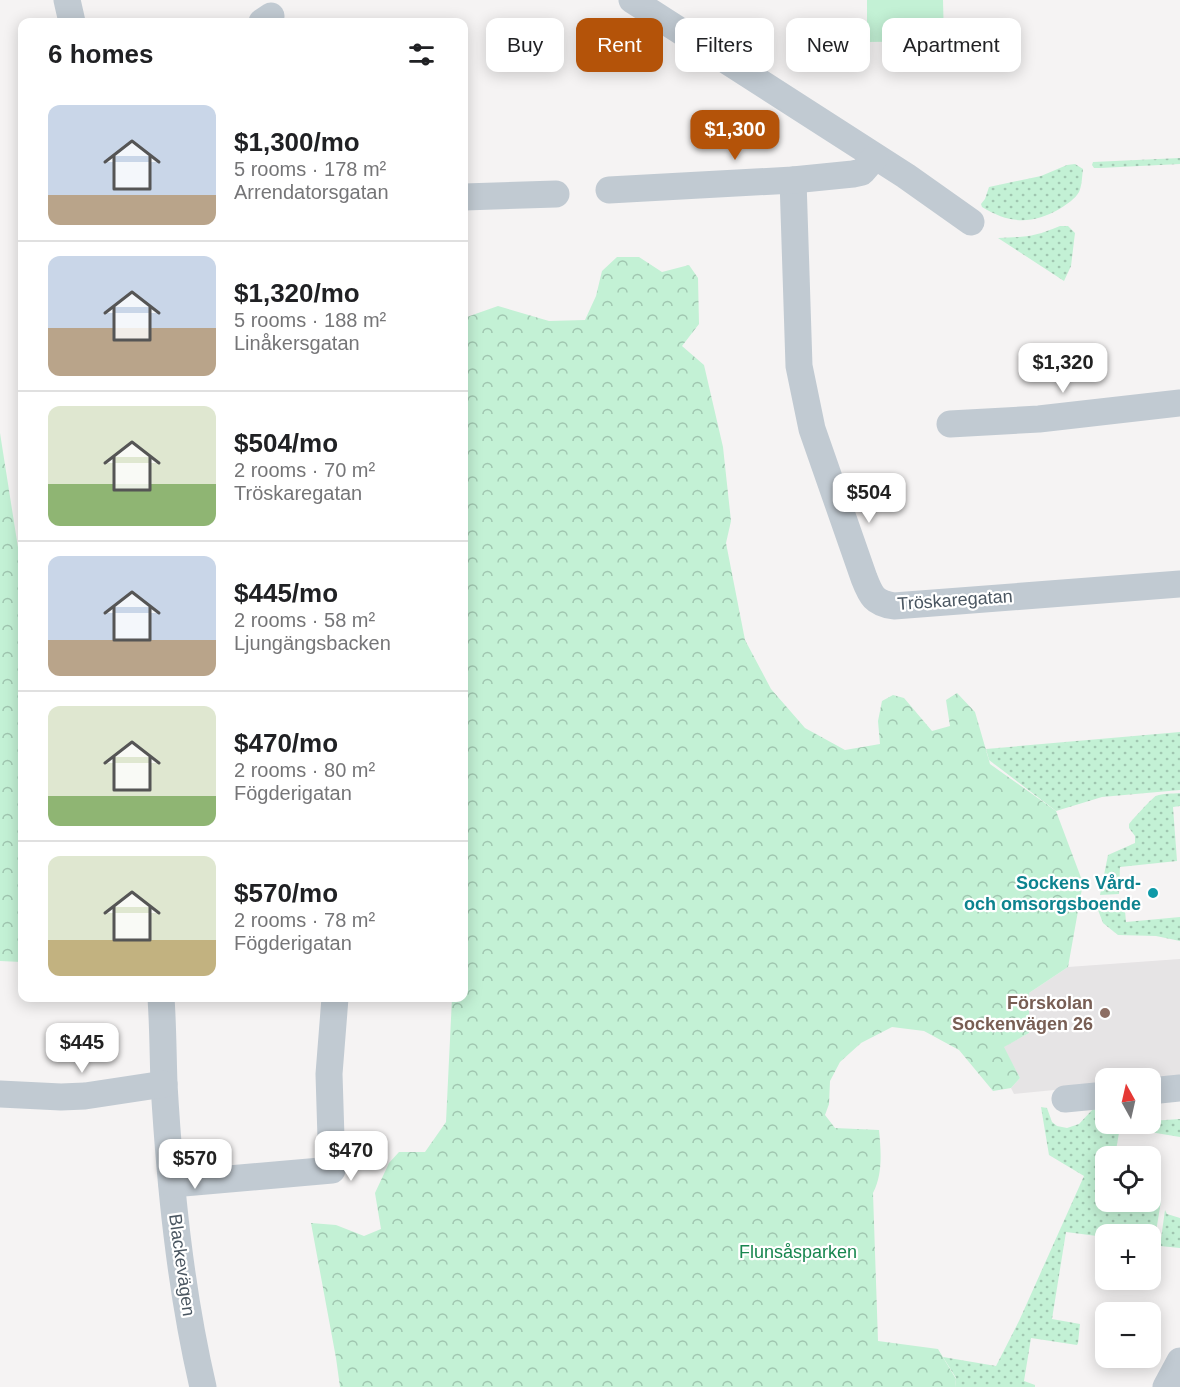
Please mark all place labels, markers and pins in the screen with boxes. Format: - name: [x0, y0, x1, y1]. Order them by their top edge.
- pin: $1,300: [686, 110, 784, 161]
- pin: $1,320: [1014, 343, 1112, 394]
- pin: $504: [833, 473, 905, 524]
- place label: Sockens Vård- och omsorgsboende: [964, 873, 1141, 914]
- marker: Sockens Vård- och omsorgsboende: [1146, 886, 1160, 900]
- place label: Förskolan Sockenvägen 26: [952, 993, 1093, 1034]
- marker: Förskolan Sockenvägen 26: [1098, 1006, 1112, 1020]
- pin: $445: [46, 1023, 118, 1074]
- pin: $470: [315, 1131, 387, 1182]
- pin: $570: [159, 1139, 231, 1190]

